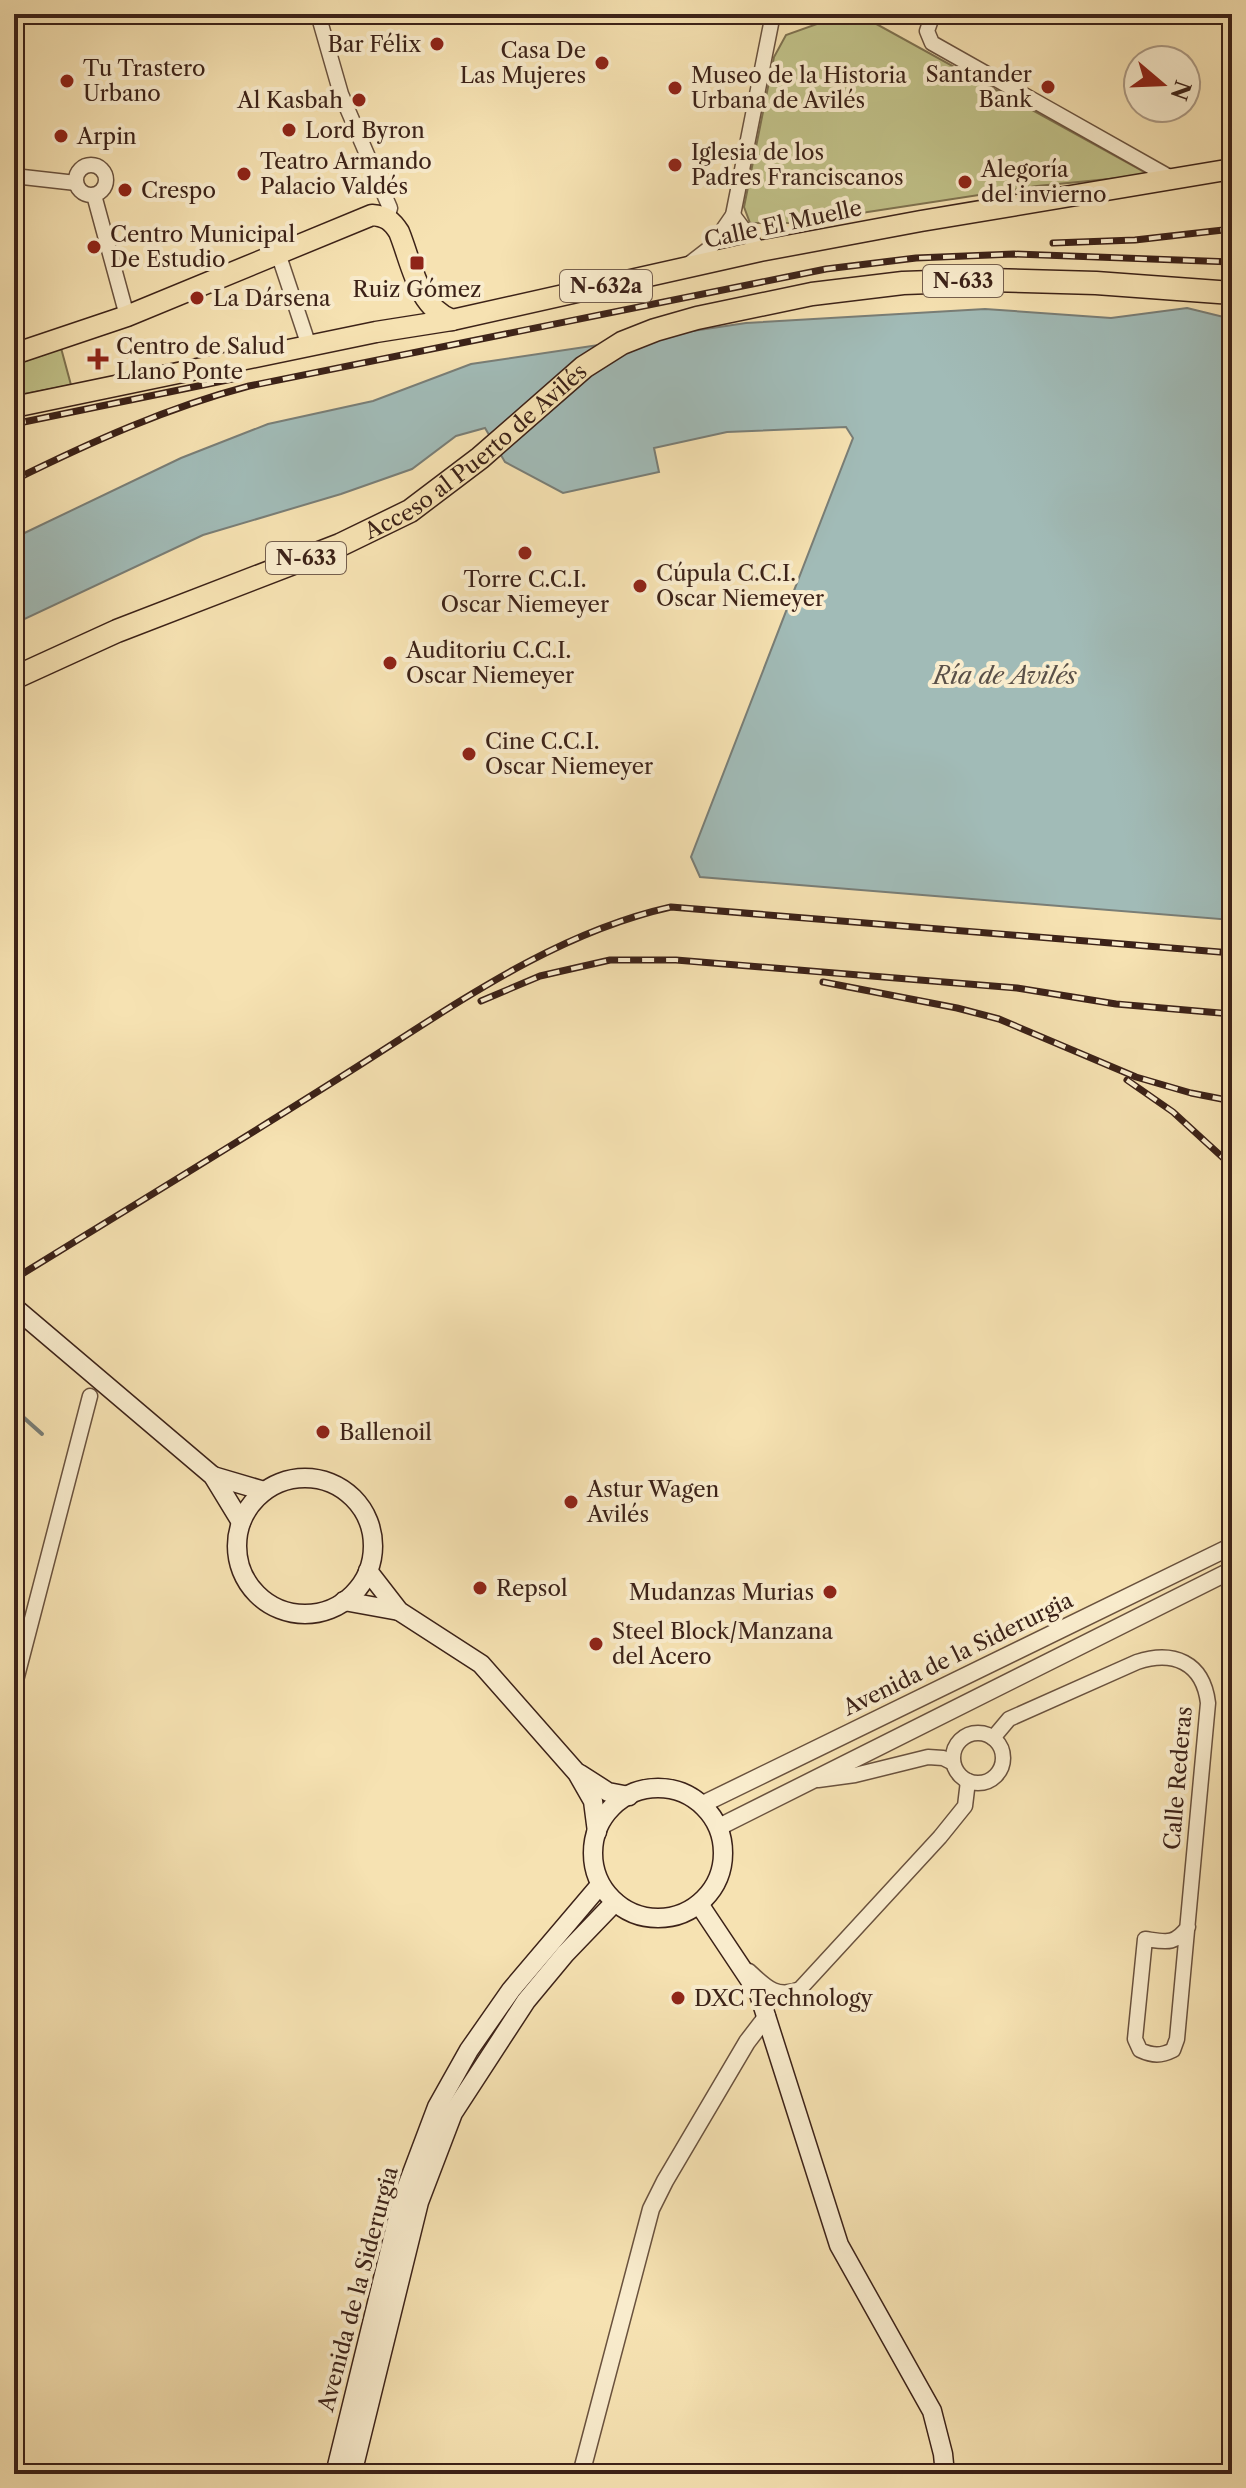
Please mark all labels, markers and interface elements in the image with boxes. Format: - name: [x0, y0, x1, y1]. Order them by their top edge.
- place label: Bar Félix: [328, 31, 421, 58]
- marker: Bar Félix: [428, 35, 446, 53]
- place label: Casa De Las Mujeres: [460, 37, 586, 89]
- north arrow: [1122, 44, 1202, 124]
- marker: Casa De Las Mujeres: [593, 54, 611, 72]
- place label: Tu Trastero Urbano: [83, 55, 205, 107]
- place label: Santander Bank: [925, 61, 1033, 113]
- place label: Museo de la Historia Urbana de Avilés: [691, 62, 907, 114]
- marker: Tu Trastero Urbano: [58, 72, 76, 90]
- text: N: [1165, 77, 1196, 104]
- marker: Santander Bank: [1039, 78, 1057, 96]
- marker: Museo de la Historia Urbana de Avilés: [666, 79, 684, 97]
- place label: Al Kasbah: [236, 87, 343, 114]
- marker: Al Kasbah: [350, 91, 368, 109]
- place label: Lord Byron: [305, 117, 425, 144]
- marker: Lord Byron: [280, 121, 298, 139]
- place label: Arpin: [76, 123, 137, 150]
- marker: Arpin: [52, 127, 70, 145]
- place label: Iglesia de los Padres Franciscanos: [691, 139, 904, 191]
- place label: Teatro Armando Palacio Valdés: [260, 148, 432, 200]
- marker: Iglesia de los Padres Franciscanos: [666, 156, 684, 174]
- place label: Alegoría del invierno: [980, 156, 1106, 208]
- marker: Teatro Armando Palacio Valdés: [235, 165, 253, 183]
- marker: Alegoría del invierno: [956, 173, 974, 191]
- place label: Crespo: [141, 177, 216, 204]
- marker: Crespo: [116, 181, 134, 199]
- street label: Calle El Muelle: [702, 194, 864, 254]
- place label: Centro Municipal De Estudio: [110, 221, 295, 273]
- marker: Centro Municipal De Estudio: [85, 238, 103, 256]
- marker: Ruiz Gómez: [408, 254, 426, 272]
- road number: N-633: [923, 265, 1003, 297]
- road number: N-632a: [560, 270, 652, 302]
- place label: Ruiz Gómez: [353, 276, 481, 303]
- place label: La Dársena: [213, 285, 331, 312]
- marker: La Dársena: [188, 289, 206, 307]
- place label: Centro de Salud Llano Ponte: [116, 333, 285, 385]
- marker: Centro de Salud Llano Ponte: [87, 348, 109, 370]
- street label: Acceso al Puerto de Avilés: [359, 358, 592, 545]
- road number: N-633: [266, 542, 346, 574]
- marker: Torre C.C.I. Oscar Niemeyer: [516, 544, 534, 562]
- place label: Cúpula C.C.I. Oscar Niemeyer: [656, 560, 824, 612]
- place label: Torre C.C.I. Oscar Niemeyer: [441, 566, 609, 618]
- marker: Cúpula C.C.I. Oscar Niemeyer: [631, 577, 649, 595]
- place label: Auditoriu C.C.I. Oscar Niemeyer: [405, 637, 574, 689]
- marker: Auditoriu C.C.I. Oscar Niemeyer: [381, 654, 399, 672]
- water label: Ría de Avilés: [931, 661, 1077, 690]
- place label: Cine C.C.I. Oscar Niemeyer: [485, 728, 653, 780]
- marker: Cine C.C.I. Oscar Niemeyer: [460, 745, 478, 763]
- place label: Ballenoil: [339, 1419, 432, 1446]
- marker: Ballenoil: [314, 1423, 332, 1441]
- place label: Astur Wagen Avilés: [586, 1476, 720, 1528]
- marker: Astur Wagen Avilés: [562, 1493, 580, 1511]
- place label: Repsol: [496, 1575, 568, 1602]
- marker: Repsol: [471, 1579, 489, 1597]
- place label: Mudanzas Murias: [629, 1579, 814, 1606]
- marker: Mudanzas Murias: [821, 1583, 839, 1601]
- street label: Avenida de la Siderurgia: [838, 1586, 1078, 1722]
- place label: Steel Block/Manzana del Acero: [612, 1618, 834, 1670]
- marker: Steel Block/Manzana del Acero: [587, 1635, 605, 1653]
- street label: Calle Rederas: [1158, 1705, 1198, 1851]
- place label: DXC Technology: [694, 1985, 874, 2012]
- marker: DXC Technology: [669, 1989, 687, 2007]
- street label: Avenida de la Siderurgia: [312, 2163, 404, 2415]

